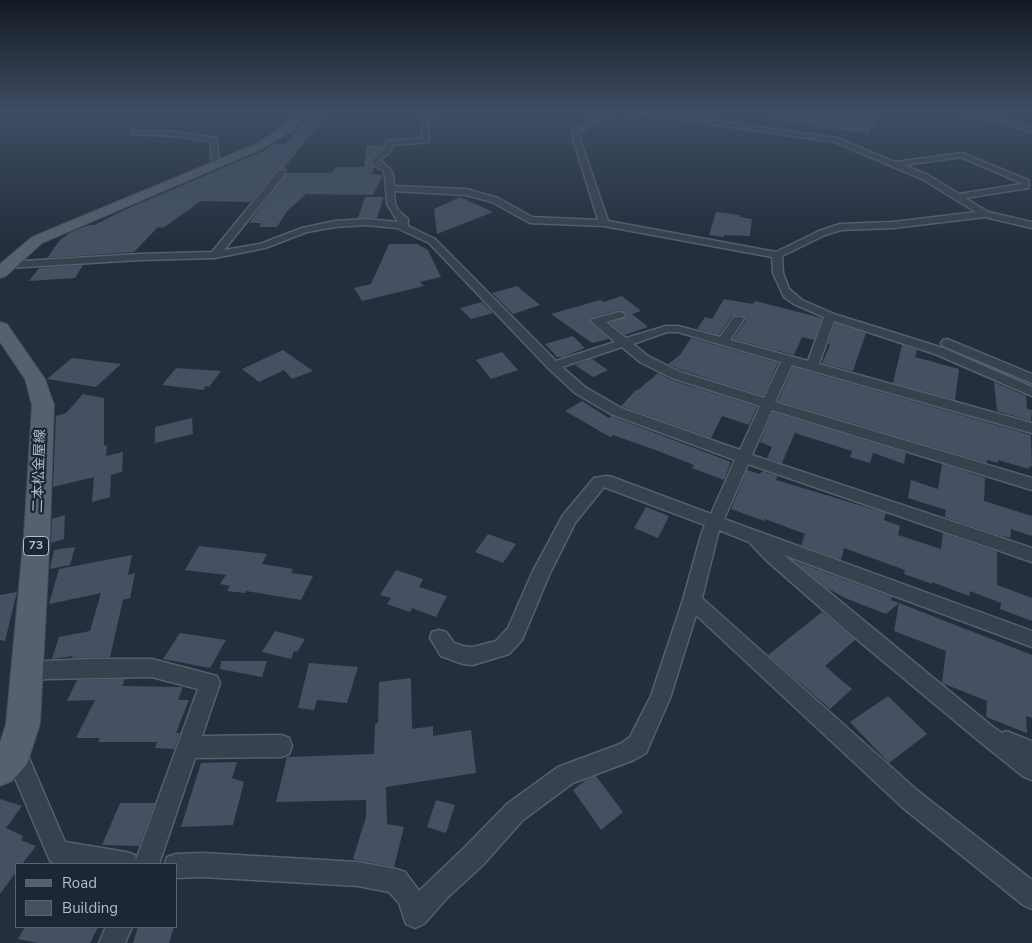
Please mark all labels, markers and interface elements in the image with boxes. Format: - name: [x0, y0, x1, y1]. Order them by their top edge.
- street label: 二本松金屋線: [30, 429, 50, 513]
- road number: 73: [24, 536, 48, 556]
- legend: [15, 863, 178, 928]
- text: Road: [62, 873, 97, 893]
- text: Building: [62, 898, 118, 918]

